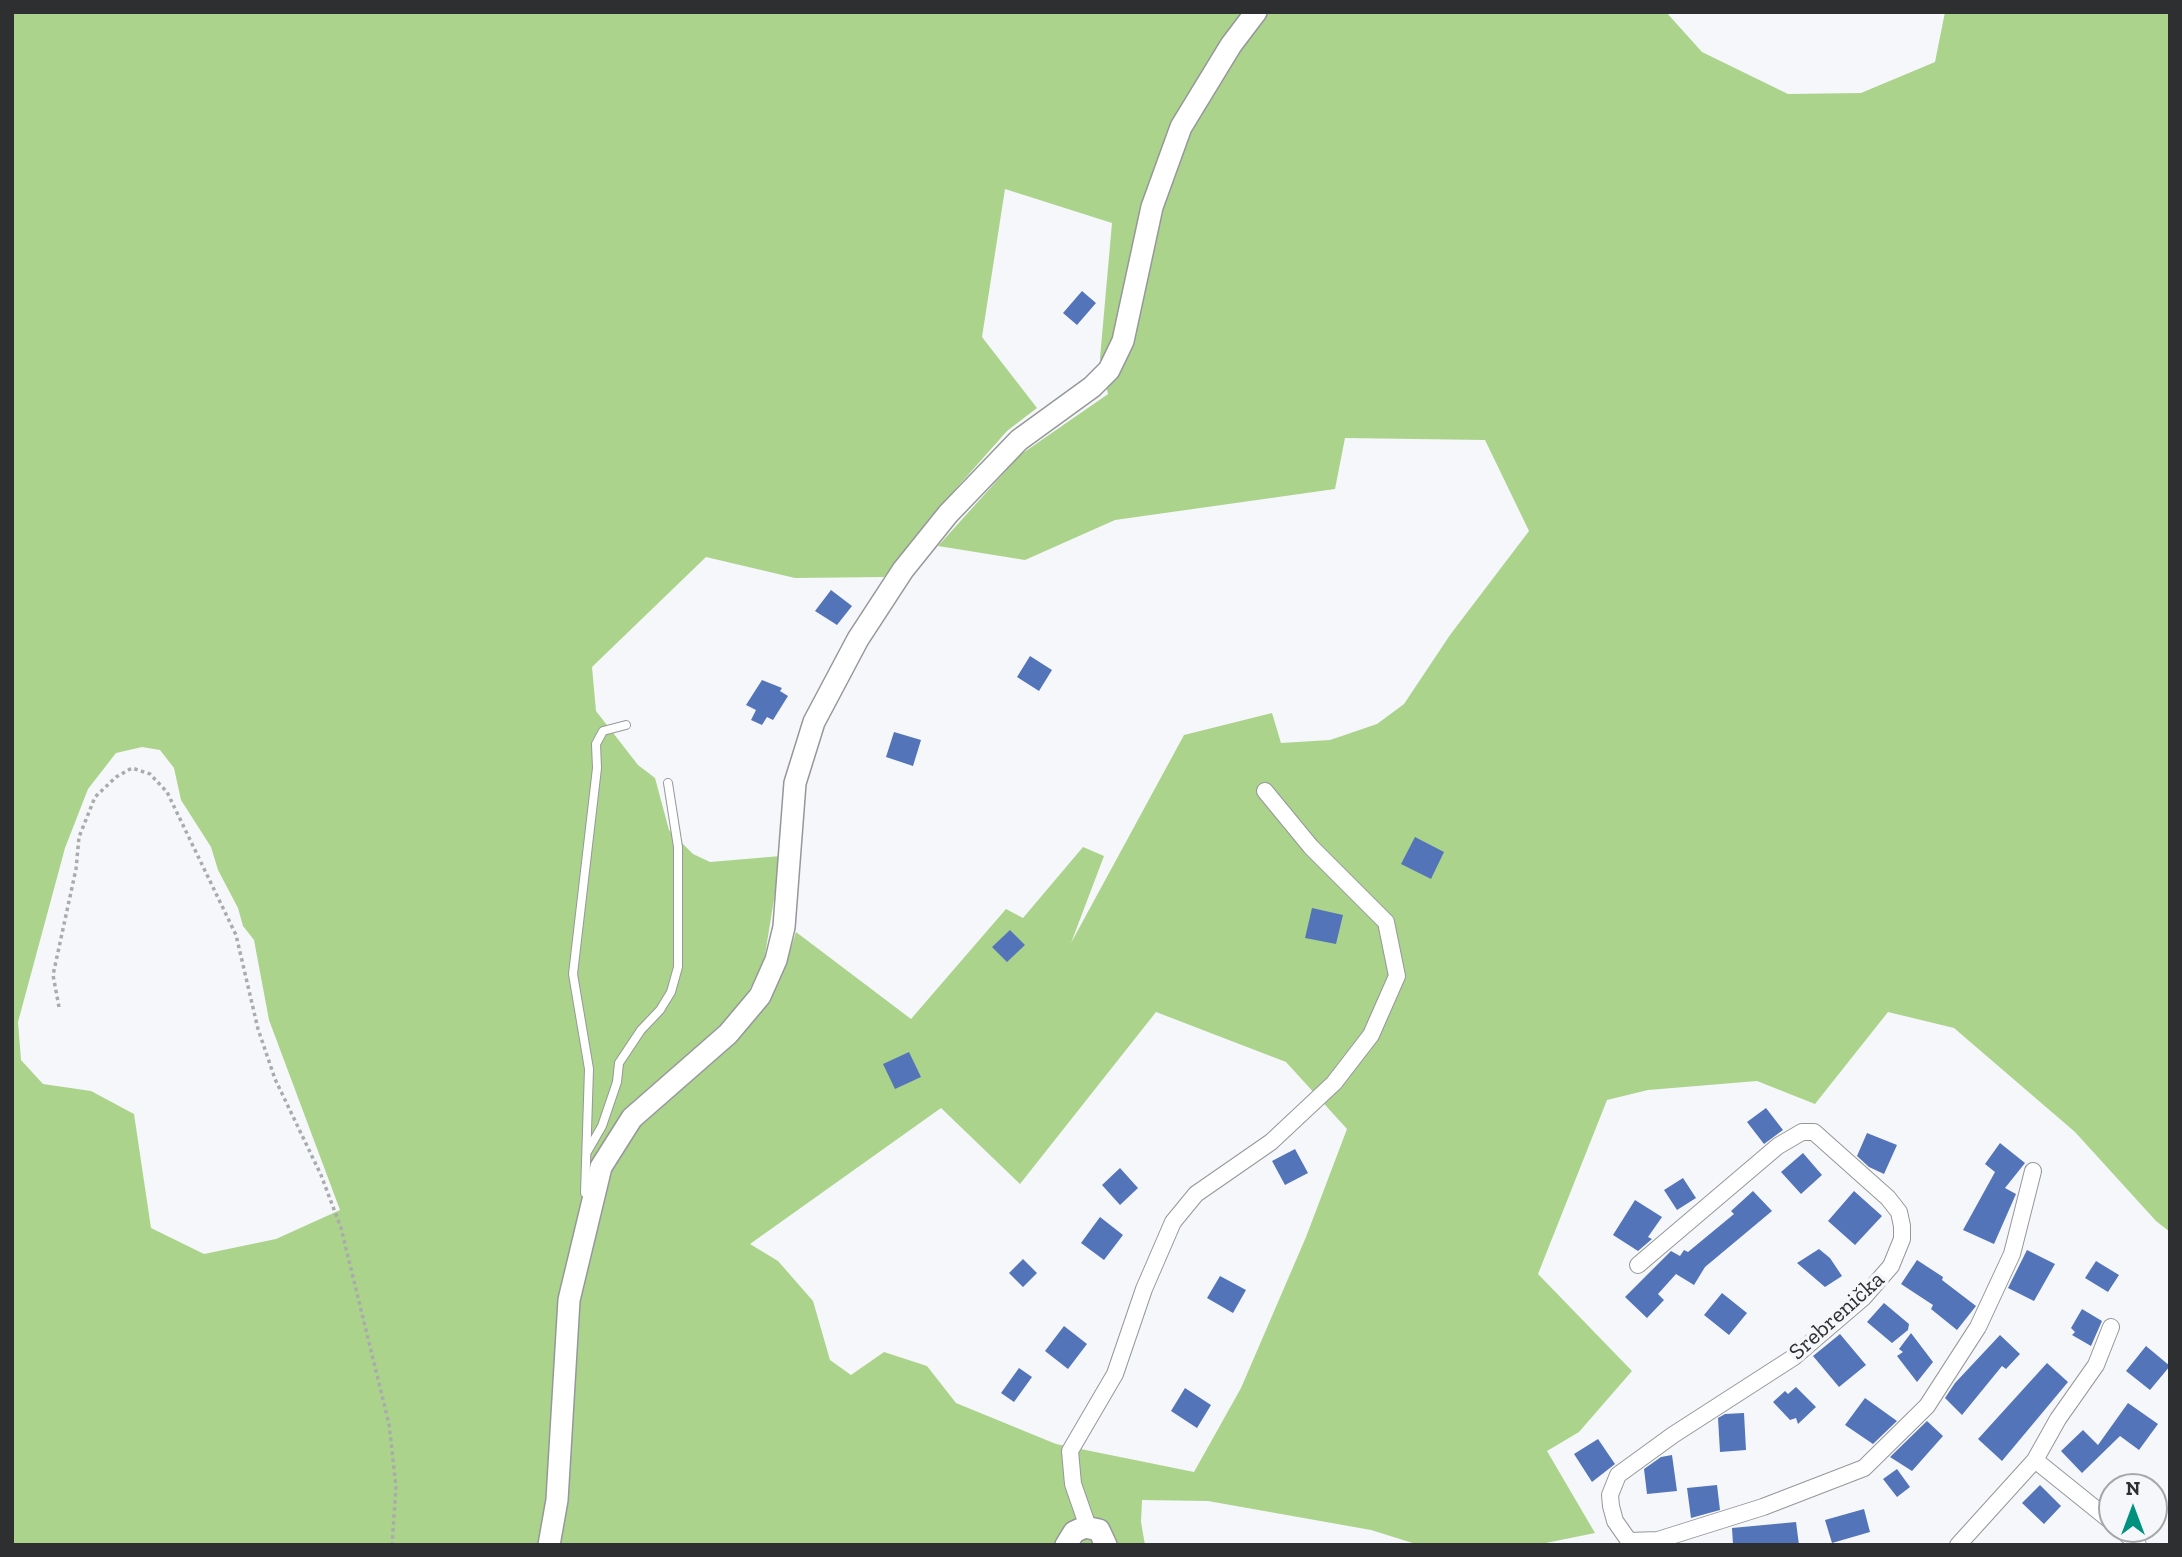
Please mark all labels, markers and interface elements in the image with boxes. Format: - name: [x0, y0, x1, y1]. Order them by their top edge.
- street label: Srebrenička: [1784, 1266, 1890, 1366]
- north arrow: [2098, 1473, 2168, 1543]
- text: N: [2126, 1477, 2140, 1500]

